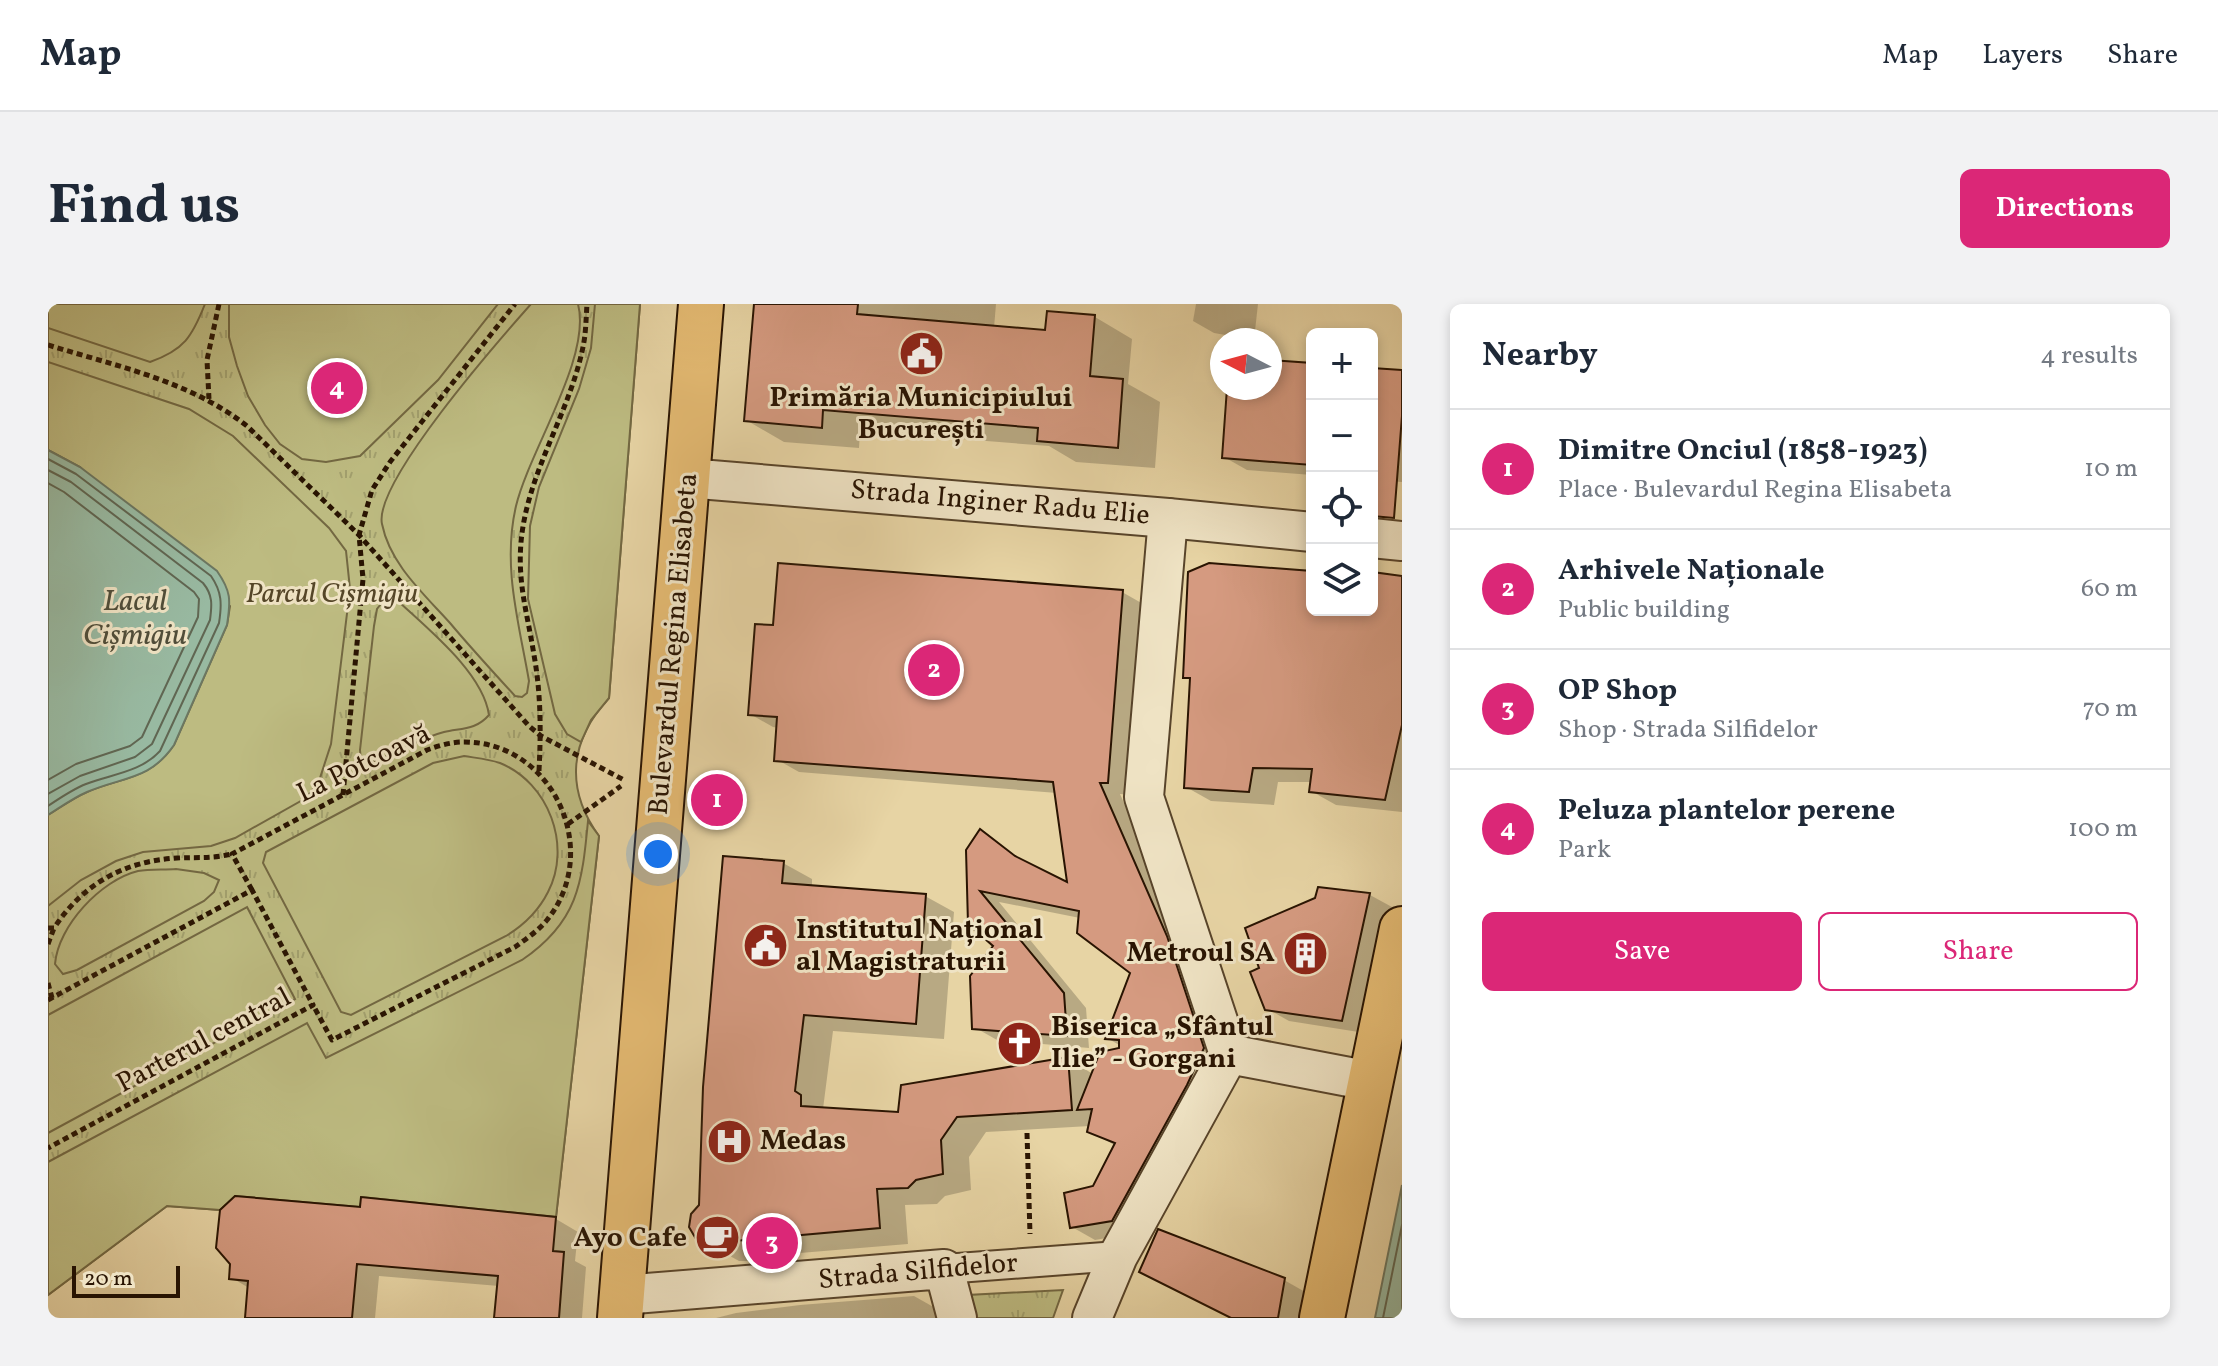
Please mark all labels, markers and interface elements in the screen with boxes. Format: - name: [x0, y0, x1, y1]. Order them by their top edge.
- text: Map: [40, 29, 121, 82]
- text: Map: [1882, 36, 1938, 75]
- text: Layers: [1982, 36, 2063, 75]
- text: Share: [2107, 36, 2178, 75]
- text: Find us: [48, 169, 240, 247]
- button: Directions: [1960, 169, 2170, 248]
- north arrow: [1210, 328, 1282, 400]
- map controls: [1306, 328, 1378, 616]
- button: +: [1306, 328, 1378, 400]
- public building icon: Primăria Municipiului București: [897, 329, 945, 377]
- text: Nearby: [1482, 333, 1598, 380]
- text: 4 results: [2040, 338, 2138, 374]
- pin: 4: [311, 358, 363, 418]
- place label: Primăria Municipiului București: [770, 379, 1072, 450]
- button: −: [1306, 400, 1378, 472]
- text: Dimitre Onciul (1858-1923): [1558, 430, 1928, 472]
- text: 1: [1503, 451, 1513, 487]
- text: 10 m: [2084, 451, 2138, 487]
- street label: Strada Inginer Radu Elie: [849, 470, 1151, 536]
- street label: Bulevardul Regina Elisabeta: [640, 471, 708, 817]
- button: locate: [1306, 472, 1378, 544]
- text: Place · Bulevardul Regina Elisabeta: [1558, 472, 1952, 508]
- button: layers: [1306, 544, 1378, 616]
- text: Arhivele Naționale: [1558, 550, 1825, 592]
- text: 2: [1501, 571, 1515, 607]
- text: 60 m: [2081, 571, 2138, 607]
- park label: Parcul Cișmigiu: [246, 575, 418, 614]
- water label: Lacul Cișmigiu: [83, 581, 187, 657]
- text: Public building: [1558, 592, 1730, 628]
- pin: 2: [908, 640, 960, 700]
- text: OP Shop: [1558, 670, 1677, 712]
- text: 3: [1501, 691, 1515, 727]
- text: 70 m: [2083, 691, 2138, 727]
- text: Shop · Strada Silfidelor: [1558, 712, 1818, 748]
- street label: La Potcoavă: [290, 715, 438, 813]
- pin: 1: [691, 770, 743, 830]
- text: Peluza plantelor perene: [1558, 790, 1895, 832]
- text: 4: [1500, 811, 1516, 847]
- text: 100 m: [2068, 811, 2138, 847]
- text: Park: [1558, 832, 1611, 868]
- your location: [638, 834, 678, 874]
- place label: Institutul Național al Magistraturii: [796, 911, 1043, 982]
- button: Save: [1482, 912, 1802, 991]
- button: Share: [1818, 912, 2138, 991]
- public building icon: Institutul Național al Magistraturii: [741, 922, 789, 970]
- building icon: Metroul SA: [1282, 929, 1330, 977]
- place label: Metroul SA: [1127, 934, 1275, 973]
- street label: Parterul central: [110, 979, 298, 1103]
- place label: Biserica „Sfântul Ilie” - Gorgani: [1051, 1008, 1274, 1079]
- church icon: Biserica „Sfântul Ilie” - Gorgani: [996, 1019, 1044, 1067]
- hospital icon: Medas: [705, 1117, 753, 1165]
- place label: Medas: [760, 1122, 846, 1161]
- pin: 3: [746, 1213, 798, 1273]
- cafe icon: Ayo Cafe: [694, 1214, 742, 1262]
- place label: Ayo Cafe: [573, 1219, 687, 1258]
- street label: Strada Silfidelor: [817, 1244, 1020, 1300]
- scale bar: [72, 1262, 180, 1298]
- text: 20 m: [84, 1264, 133, 1295]

